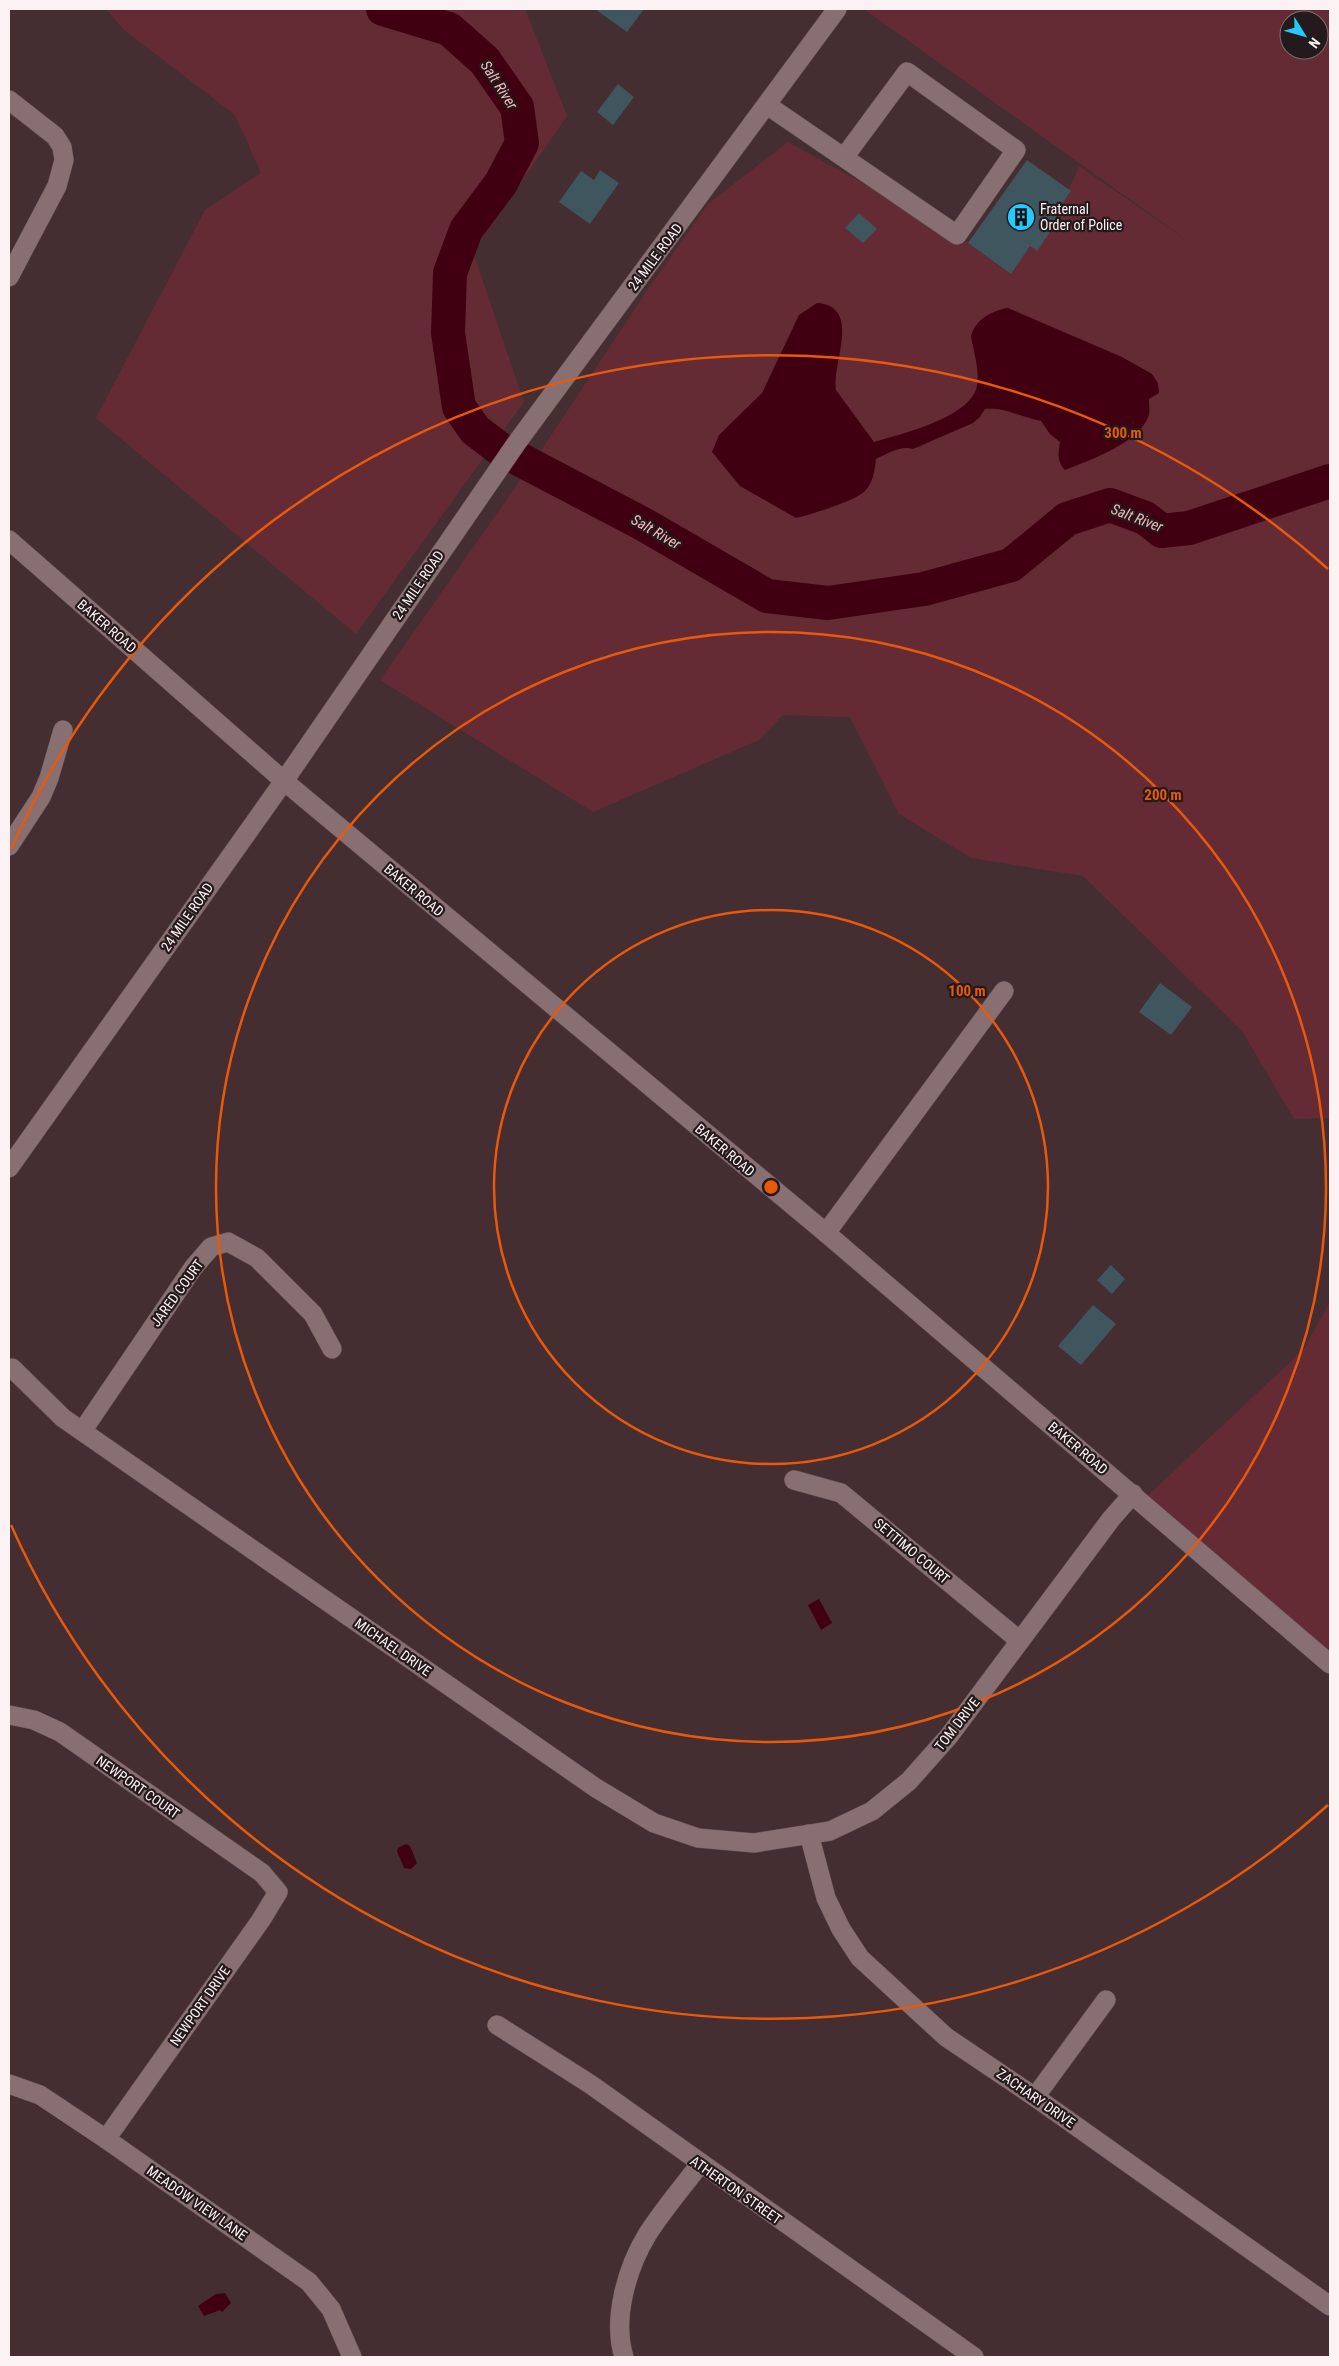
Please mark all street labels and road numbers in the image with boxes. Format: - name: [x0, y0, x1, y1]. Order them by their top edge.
- street label: 24 MILE ROAD: [625, 220, 685, 294]
- street label: 24 MILE ROAD: [389, 547, 447, 623]
- street label: BAKER ROAD: [74, 596, 140, 656]
- street label: BAKER ROAD: [381, 860, 447, 920]
- street label: 24 MILE ROAD: [158, 880, 216, 954]
- street label: BAKER ROAD: [692, 1120, 758, 1180]
- street label: JARED COURT: [147, 1256, 207, 1330]
- street label: BAKER ROAD: [1045, 1418, 1111, 1478]
- street label: SETTIMO COURT: [871, 1515, 953, 1587]
- street label: MICHAEL DRIVE: [352, 1615, 434, 1679]
- street label: TOM DRIVE: [931, 1694, 983, 1754]
- street label: NEWPORT COURT: [93, 1752, 183, 1822]
- street label: NEWPORT DRIVE: [167, 1963, 233, 2049]
- street label: ZACHARY DRIVE: [994, 2065, 1078, 2131]
- street label: ATHERTON STREET: [687, 2153, 785, 2227]
- street label: MEADOW VIEW LANE: [144, 2162, 250, 2244]

